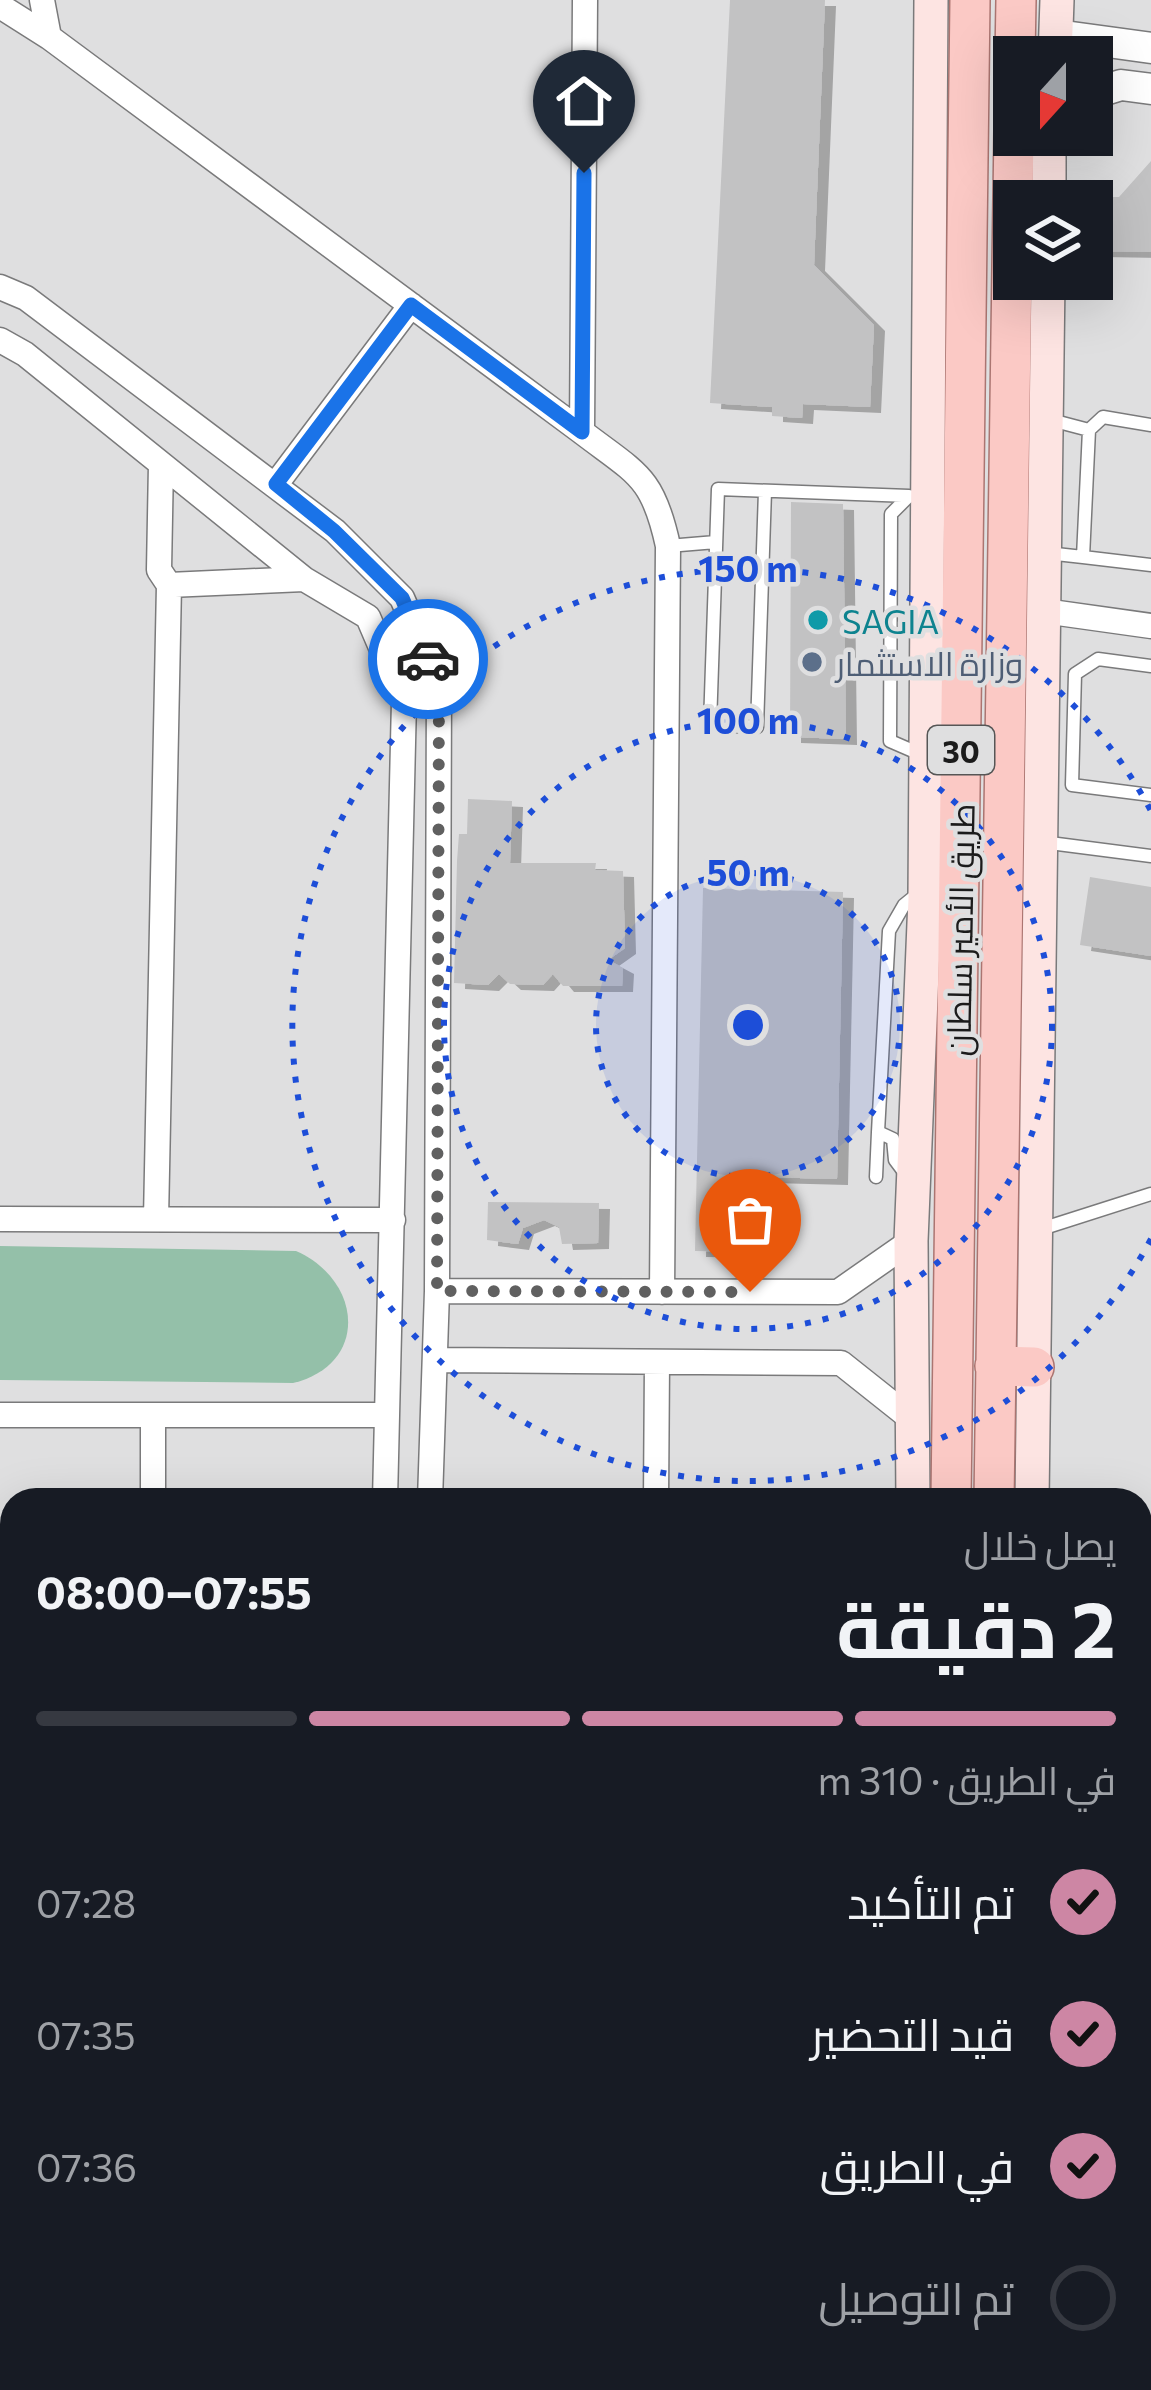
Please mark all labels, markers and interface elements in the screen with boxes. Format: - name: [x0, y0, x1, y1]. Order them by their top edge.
- north arrow: [993, 36, 1113, 156]
- map controls: [993, 36, 1113, 300]
- pin: [533, 50, 635, 173]
- icon: home: [551, 68, 617, 134]
- button: layers: [993, 180, 1113, 300]
- text: 150 m: [698, 545, 798, 589]
- courier: [368, 599, 488, 719]
- place label: SAGIA: [842, 600, 939, 641]
- marker: SAGIA: [805, 607, 831, 633]
- icon: car: [395, 626, 461, 692]
- place label: وزارة الاستثمار: [834, 642, 1023, 684]
- marker: وزارة الاستثمار: [799, 649, 825, 675]
- text: 100 m: [697, 697, 799, 741]
- road number: 30: [928, 726, 994, 774]
- street label: طريق الأمير سلطان: [936, 803, 984, 1057]
- text: 50 m: [706, 849, 790, 893]
- centre of rings: [727, 1004, 769, 1046]
- pin: [699, 1169, 801, 1292]
- icon: bag: [717, 1187, 783, 1253]
- text: يصل خلال: [964, 1520, 1116, 1568]
- text: 07:55–08:00: [36, 1563, 312, 1618]
- text: 2 دقيقة: [836, 1579, 1116, 1674]
- text: في الطريق · 310 m: [818, 1755, 1116, 1803]
- icon: check: [1050, 1869, 1116, 1935]
- text: تم التأكيد: [847, 1873, 1014, 1928]
- text: 07:28: [36, 1878, 136, 1926]
- icon: check: [1050, 2001, 1116, 2067]
- text: قيد التحضير: [811, 2005, 1014, 2060]
- text: 07:35: [36, 2010, 136, 2058]
- icon: check: [1050, 2133, 1116, 2199]
- text: في الطريق: [820, 2137, 1014, 2192]
- text: 07:36: [36, 2142, 137, 2190]
- text: تم التوصيل: [818, 2269, 1014, 2324]

